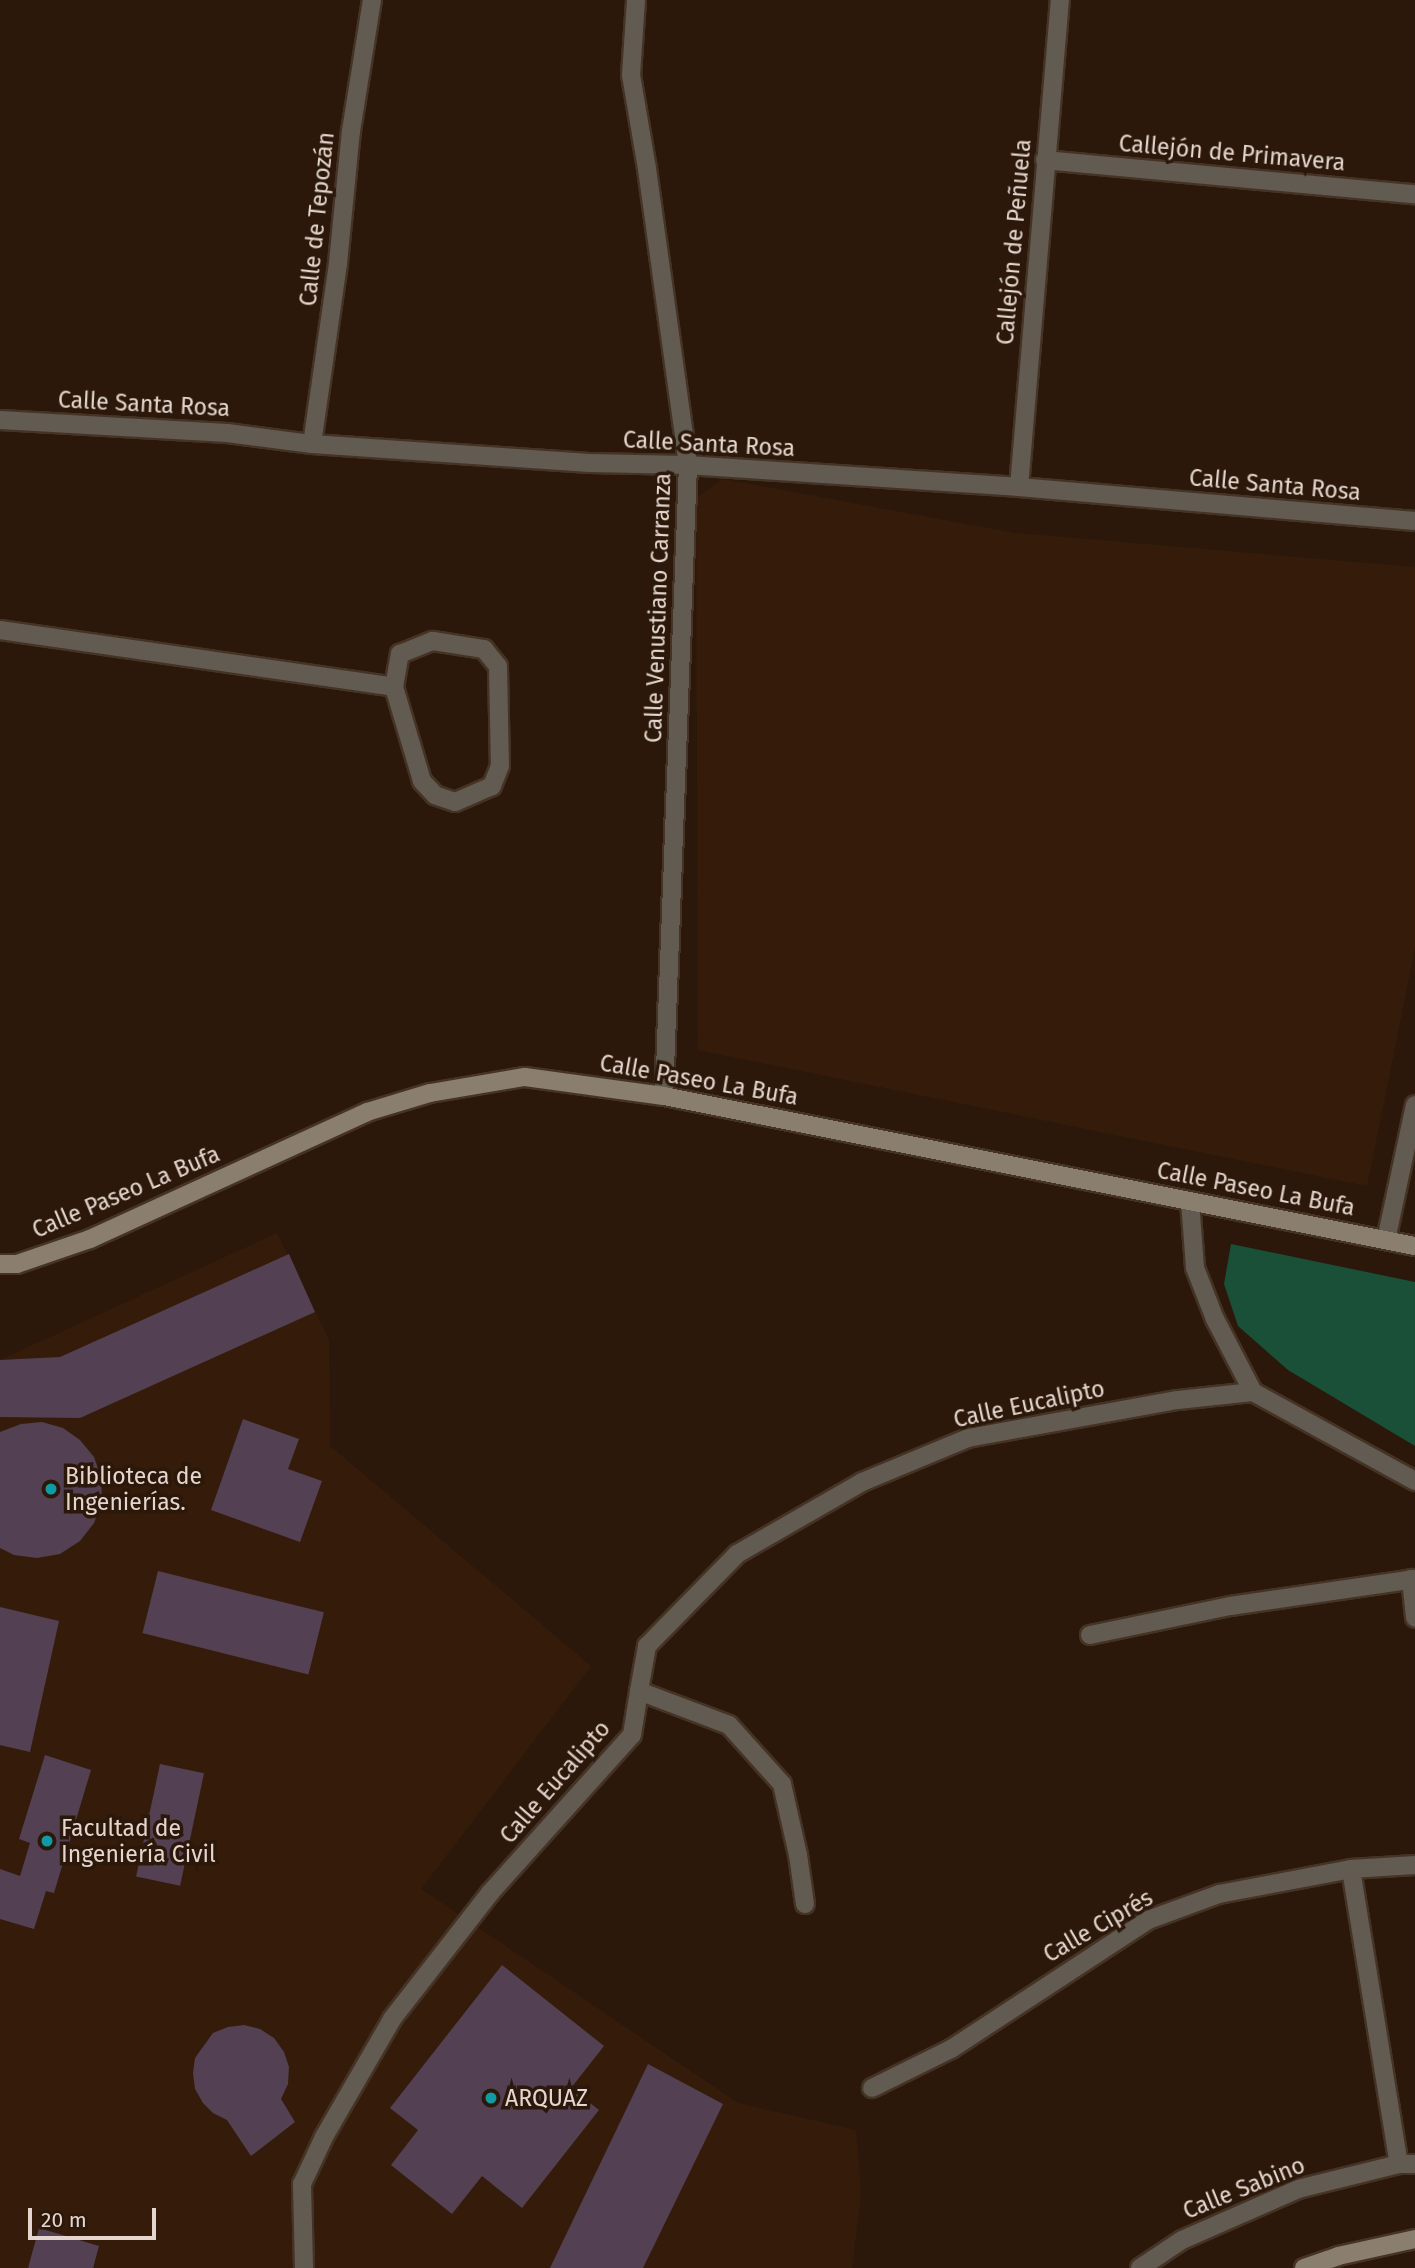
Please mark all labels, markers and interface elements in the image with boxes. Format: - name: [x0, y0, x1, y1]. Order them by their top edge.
- street label: Callejón de Primavera: [1118, 129, 1346, 177]
- street label: Calle de Tepozán: [294, 130, 340, 308]
- street label: Callejón de Peñuela: [991, 138, 1037, 346]
- street label: Calle Santa Rosa: [57, 386, 231, 422]
- street label: Calle Santa Rosa: [622, 426, 796, 462]
- street label: Calle Santa Rosa: [1188, 464, 1362, 506]
- street label: Calle Venustiano Carranza: [639, 473, 677, 743]
- street label: Calle Paseo La Bufa: [598, 1049, 800, 1111]
- street label: Calle Paseo La Bufa: [28, 1140, 224, 1244]
- street label: Calle Paseo La Bufa: [1155, 1156, 1357, 1222]
- street label: Calle Eucalipto: [951, 1375, 1107, 1433]
- place label: Biblioteca de Ingenierías.: [65, 1462, 202, 1516]
- marker: Biblioteca de Ingenierías.: [43, 1481, 59, 1497]
- street label: Calle Eucalipto: [494, 1715, 616, 1849]
- place label: Facultad de Ingeniería Civil: [61, 1814, 216, 1868]
- marker: Facultad de Ingeniería Civil: [39, 1833, 55, 1849]
- street label: Calle Ciprés: [1039, 1884, 1157, 1968]
- place label: ARQUAZ: [505, 2084, 588, 2112]
- marker: ARQUAZ: [483, 2090, 499, 2106]
- street label: Calle Sabino: [1179, 2151, 1309, 2225]
- scale bar: [32, 2194, 159, 2238]
- text: 20 m: [41, 2207, 87, 2233]

